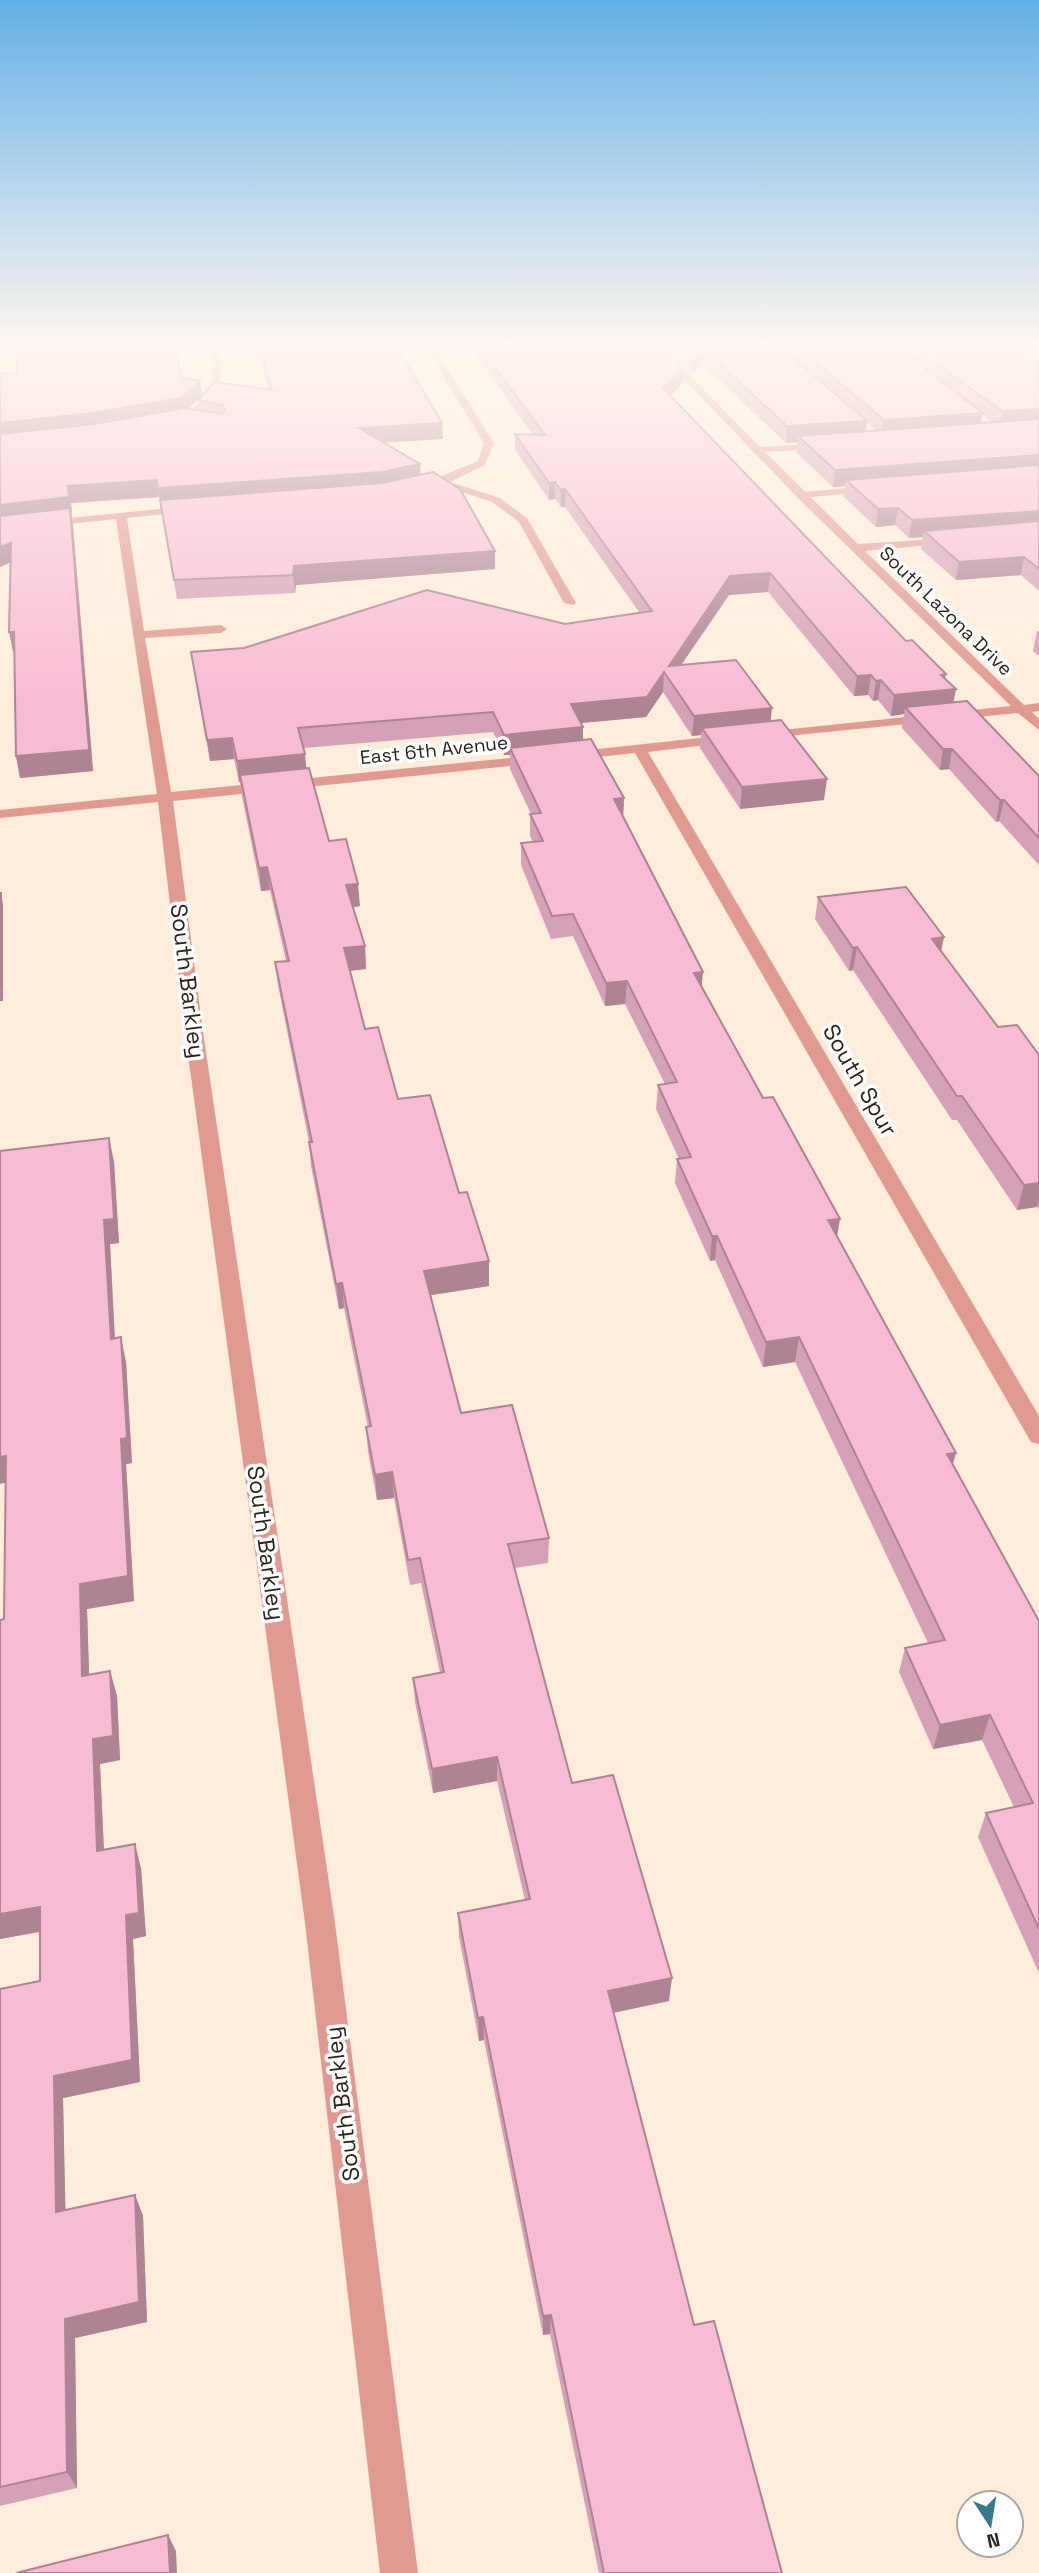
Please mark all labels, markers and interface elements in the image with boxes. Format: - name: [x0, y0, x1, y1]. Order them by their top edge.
- street label: South Lazona Drive: [874, 541, 1018, 681]
- street label: East 6th Avenue: [359, 730, 509, 770]
- street label: South Barkley: [164, 902, 212, 1060]
- street label: South Spur: [816, 1019, 904, 1141]
- street label: South Barkley: [240, 1464, 292, 1622]
- street label: South Barkley: [318, 2025, 366, 2183]
- north arrow: [955, 2489, 1025, 2559]
- text: N: [985, 2527, 1002, 2554]

